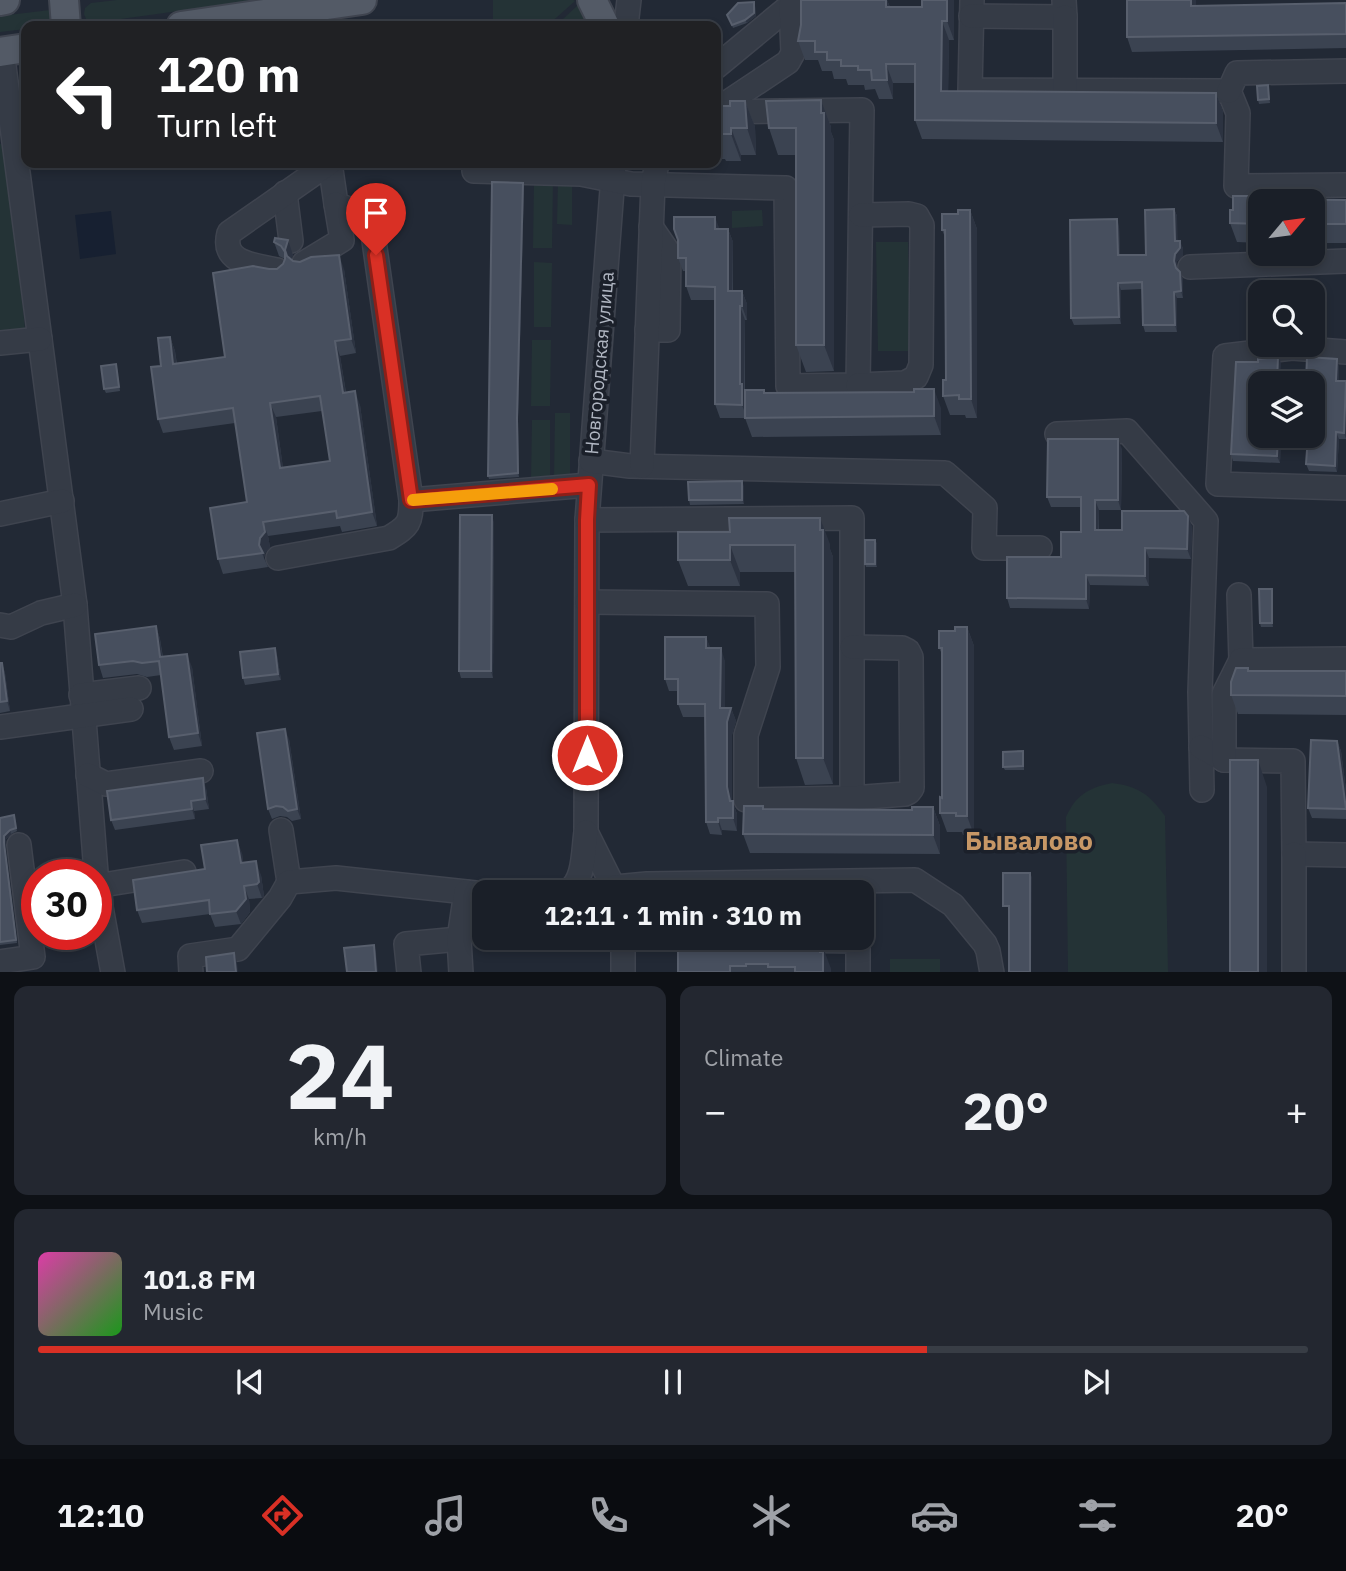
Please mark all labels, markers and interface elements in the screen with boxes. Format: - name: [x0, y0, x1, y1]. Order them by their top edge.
- text: 120 m: [157, 42, 301, 105]
- icon: left: [42, 49, 133, 140]
- text: Turn left: [157, 104, 277, 146]
- pin: [346, 183, 406, 255]
- north arrow: [1248, 189, 1325, 266]
- map controls: [1248, 189, 1325, 448]
- icon: arrive: [357, 194, 395, 232]
- street label: Новгородская улица: [579, 271, 619, 455]
- button: search: [1248, 280, 1325, 357]
- button: layers: [1248, 371, 1325, 448]
- position arrow: [550, 718, 624, 792]
- district label: Бывалово: [965, 823, 1093, 857]
- speed limit sign: 30: [21, 859, 112, 950]
- text: 12:11 · 1 min · 310 m: [544, 898, 802, 932]
- text: 24: [285, 1016, 395, 1134]
- text: Climate: [704, 1042, 783, 1072]
- text: 20°: [963, 1077, 1049, 1144]
- text: −: [704, 1086, 727, 1135]
- text: +: [1285, 1086, 1308, 1135]
- text: km/h: [313, 1121, 367, 1151]
- text: 101.8 FM: [143, 1262, 256, 1296]
- text: Music: [143, 1296, 203, 1326]
- icon: previous: [231, 1363, 269, 1401]
- icon: pause: [654, 1363, 692, 1401]
- icon: next: [1077, 1363, 1115, 1401]
- icon: directions: [258, 1491, 307, 1540]
- icon: music: [421, 1491, 470, 1540]
- icon: phone: [584, 1491, 633, 1540]
- icon: climate: [747, 1491, 796, 1540]
- icon: car: [910, 1491, 959, 1540]
- icon: filters: [1073, 1491, 1122, 1540]
- text: 12:10: [57, 1494, 144, 1536]
- text: 20°: [1236, 1494, 1289, 1536]

